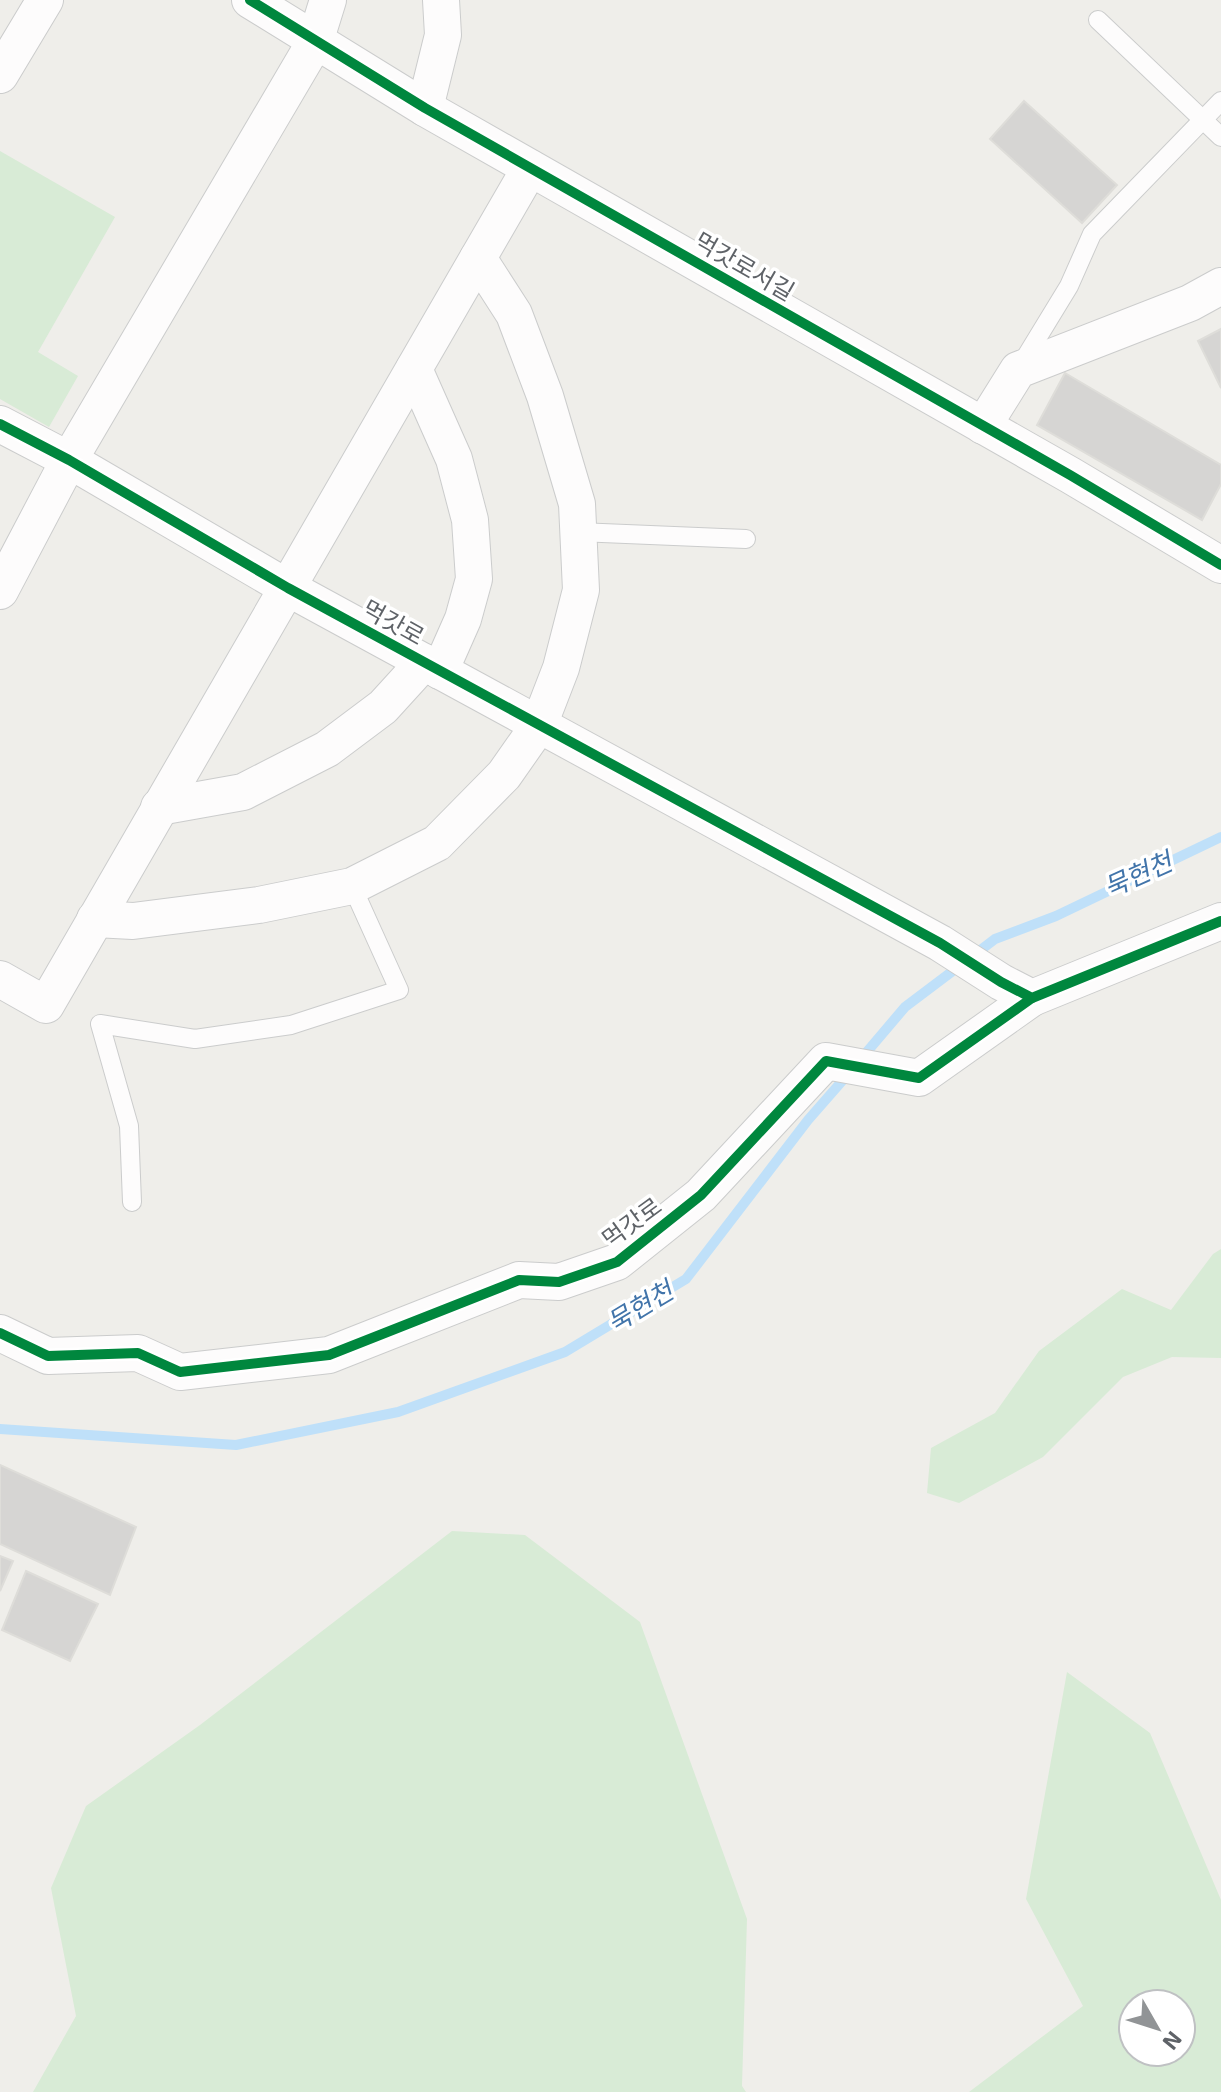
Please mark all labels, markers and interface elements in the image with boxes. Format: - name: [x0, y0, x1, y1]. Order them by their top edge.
- street label: 먹갓로서길: [690, 226, 800, 306]
- street label: 먹갓로: [358, 593, 430, 650]
- water label: 묵현천: [1098, 844, 1179, 902]
- street label: 먹갓로: [596, 1191, 666, 1253]
- water label: 묵현천: [600, 1272, 681, 1337]
- north arrow: [1117, 1988, 1197, 2068]
- text: N: [1158, 2027, 1188, 2056]

